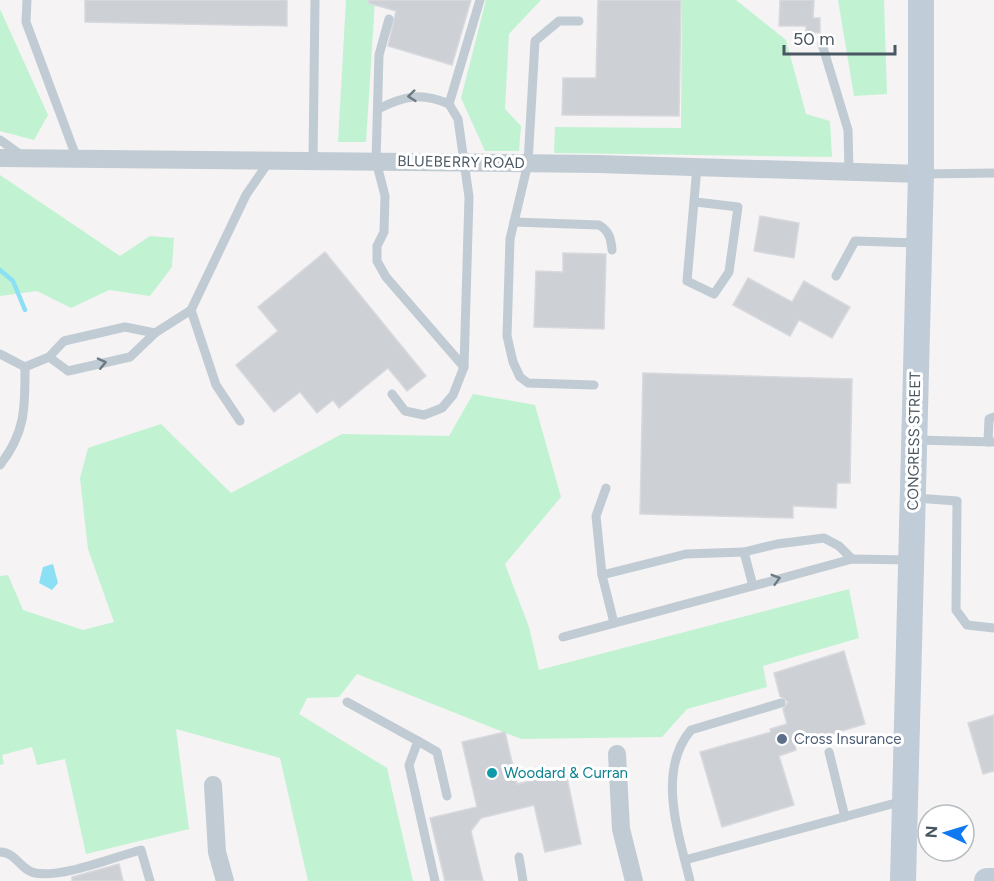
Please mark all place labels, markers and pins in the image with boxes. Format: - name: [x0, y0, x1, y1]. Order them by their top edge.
- place label: Cross Insurance: [794, 730, 901, 748]
- marker: Cross Insurance: [775, 732, 789, 746]
- place label: Woodard & Curran: [504, 764, 628, 782]
- marker: Woodard & Curran: [485, 766, 499, 780]

